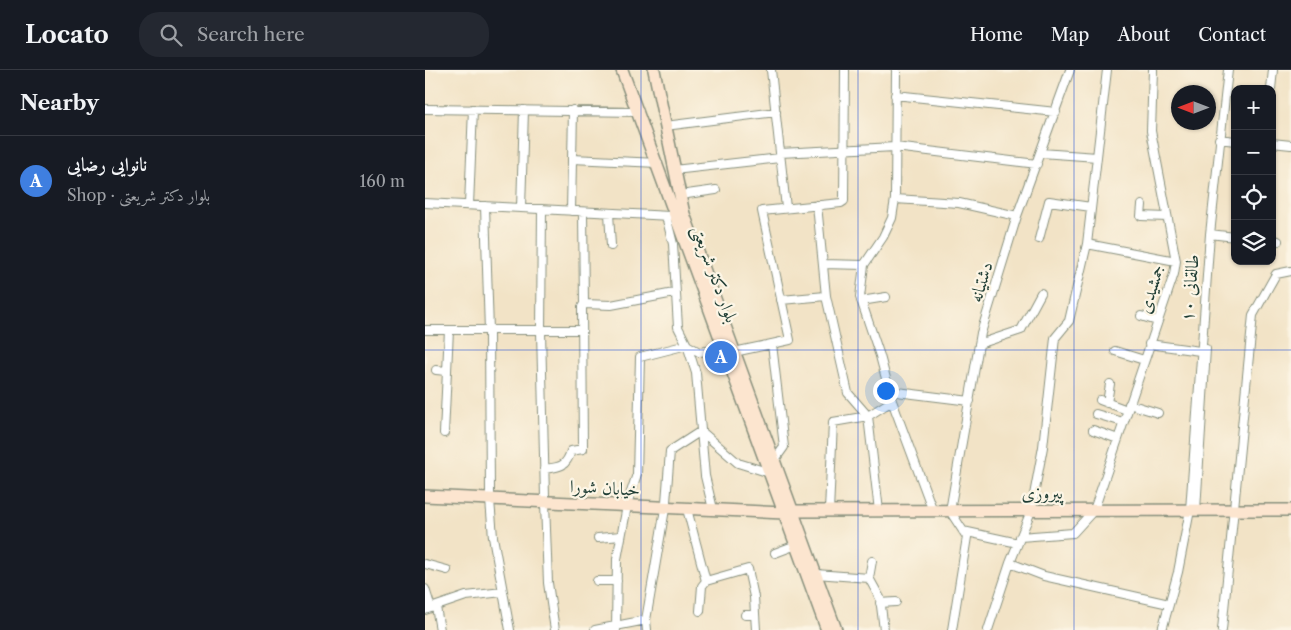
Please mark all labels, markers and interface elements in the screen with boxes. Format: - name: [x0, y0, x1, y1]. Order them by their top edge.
- search box: [139, 12, 489, 57]
- text: Locato: [25, 20, 109, 49]
- icon: search: [157, 21, 185, 49]
- text: Search here: [197, 23, 305, 46]
- text: Home: [970, 24, 1023, 46]
- text: Map: [1051, 24, 1089, 46]
- text: About: [1117, 24, 1170, 46]
- text: Contact: [1198, 24, 1266, 46]
- north arrow: [1171, 85, 1216, 130]
- map controls: [1231, 85, 1276, 265]
- button: +: [1231, 85, 1276, 130]
- text: Nearby: [20, 90, 99, 115]
- button: −: [1231, 130, 1276, 175]
- text: نانوایی رضایی: [67, 153, 147, 176]
- text: A: [30, 171, 42, 191]
- text: 160 m: [360, 171, 405, 191]
- button: locate: [1231, 175, 1276, 220]
- text: Shop · بلوار دکتر شریعتی: [67, 185, 210, 205]
- button: layers: [1231, 220, 1276, 265]
- street label: بلوار دکتر شریعتی: [685, 222, 743, 326]
- street label: طالقانی ۱۰: [1176, 253, 1204, 323]
- street label: دشتیانه: [964, 259, 998, 305]
- street label: جمشیدی: [1133, 262, 1169, 316]
- pin: A: [705, 338, 737, 376]
- your location: [873, 378, 899, 404]
- street label: خیابان شورا: [569, 475, 641, 501]
- street label: پیروزی: [1021, 482, 1065, 506]

